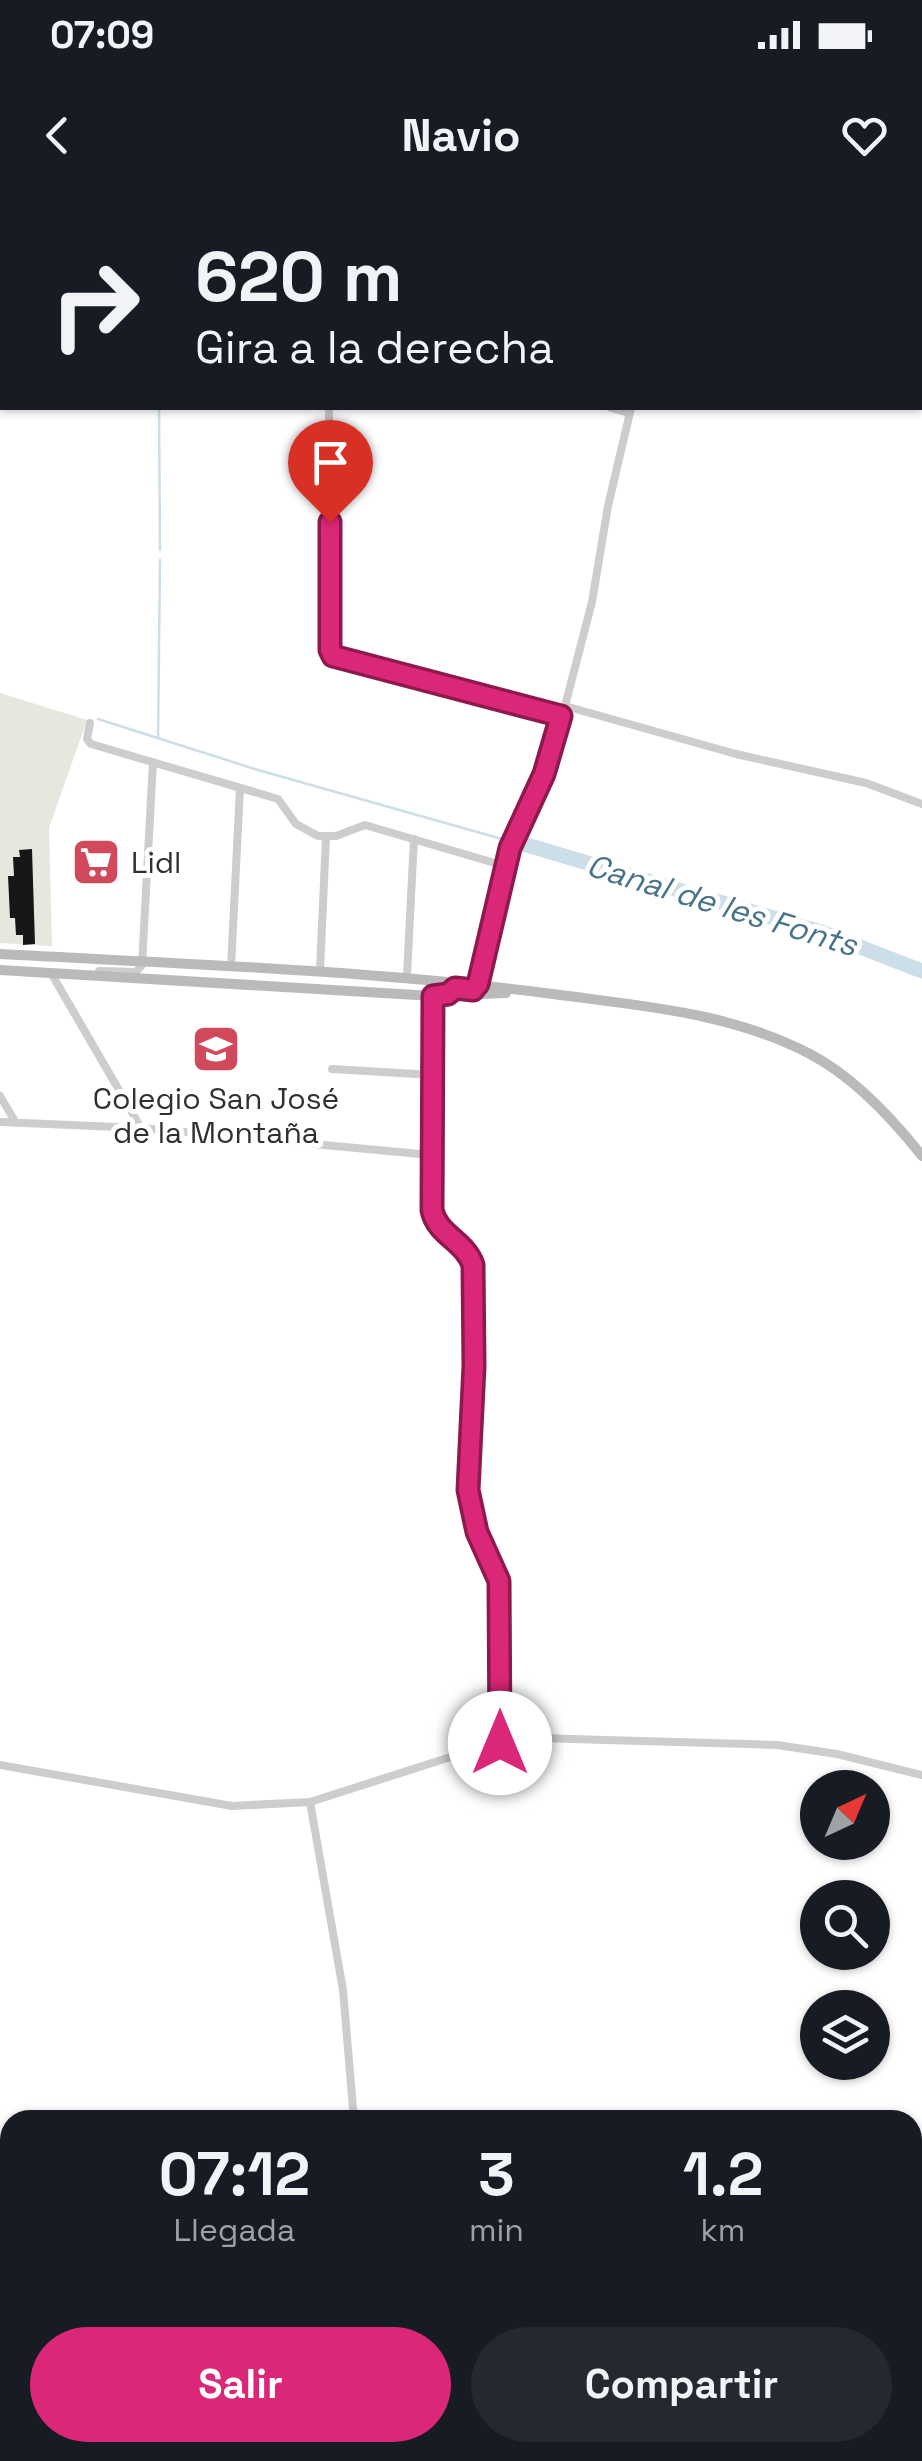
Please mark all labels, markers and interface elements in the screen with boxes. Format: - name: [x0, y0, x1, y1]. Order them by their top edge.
- text: 07:09: [50, 11, 154, 59]
- text: Navio: [401, 107, 521, 164]
- icon: back: [30, 108, 85, 163]
- icon: heart: [837, 108, 892, 163]
- text: 620 m: [195, 232, 402, 321]
- icon: right: [30, 240, 160, 370]
- text: Gira a la derecha: [195, 319, 554, 376]
- pin: [288, 420, 373, 523]
- icon: arrive: [303, 435, 358, 490]
- supermarket icon: Lidl: [70, 836, 122, 888]
- place label: Lidl: [131, 843, 181, 882]
- water label: Canal de les Fonts: [582, 845, 863, 965]
- school or university icon: Colegio San José de la Montaña: [190, 1023, 242, 1075]
- place label: Colegio San José de la Montaña: [93, 1079, 339, 1152]
- position arrow: [448, 1691, 552, 1795]
- north arrow: [800, 1770, 890, 1860]
- map controls: [800, 1770, 890, 2080]
- button: search: [800, 1880, 890, 1970]
- button: layers: [800, 1990, 890, 2080]
- text: 07:12: [159, 2136, 310, 2213]
- text: 3: [478, 2136, 515, 2213]
- text: 1.2: [683, 2136, 763, 2213]
- text: Llegada: [174, 2210, 295, 2250]
- text: min: [469, 2210, 524, 2250]
- text: km: [701, 2210, 745, 2250]
- button: Salir: [30, 2327, 451, 2442]
- button: Compartir: [471, 2327, 892, 2442]

